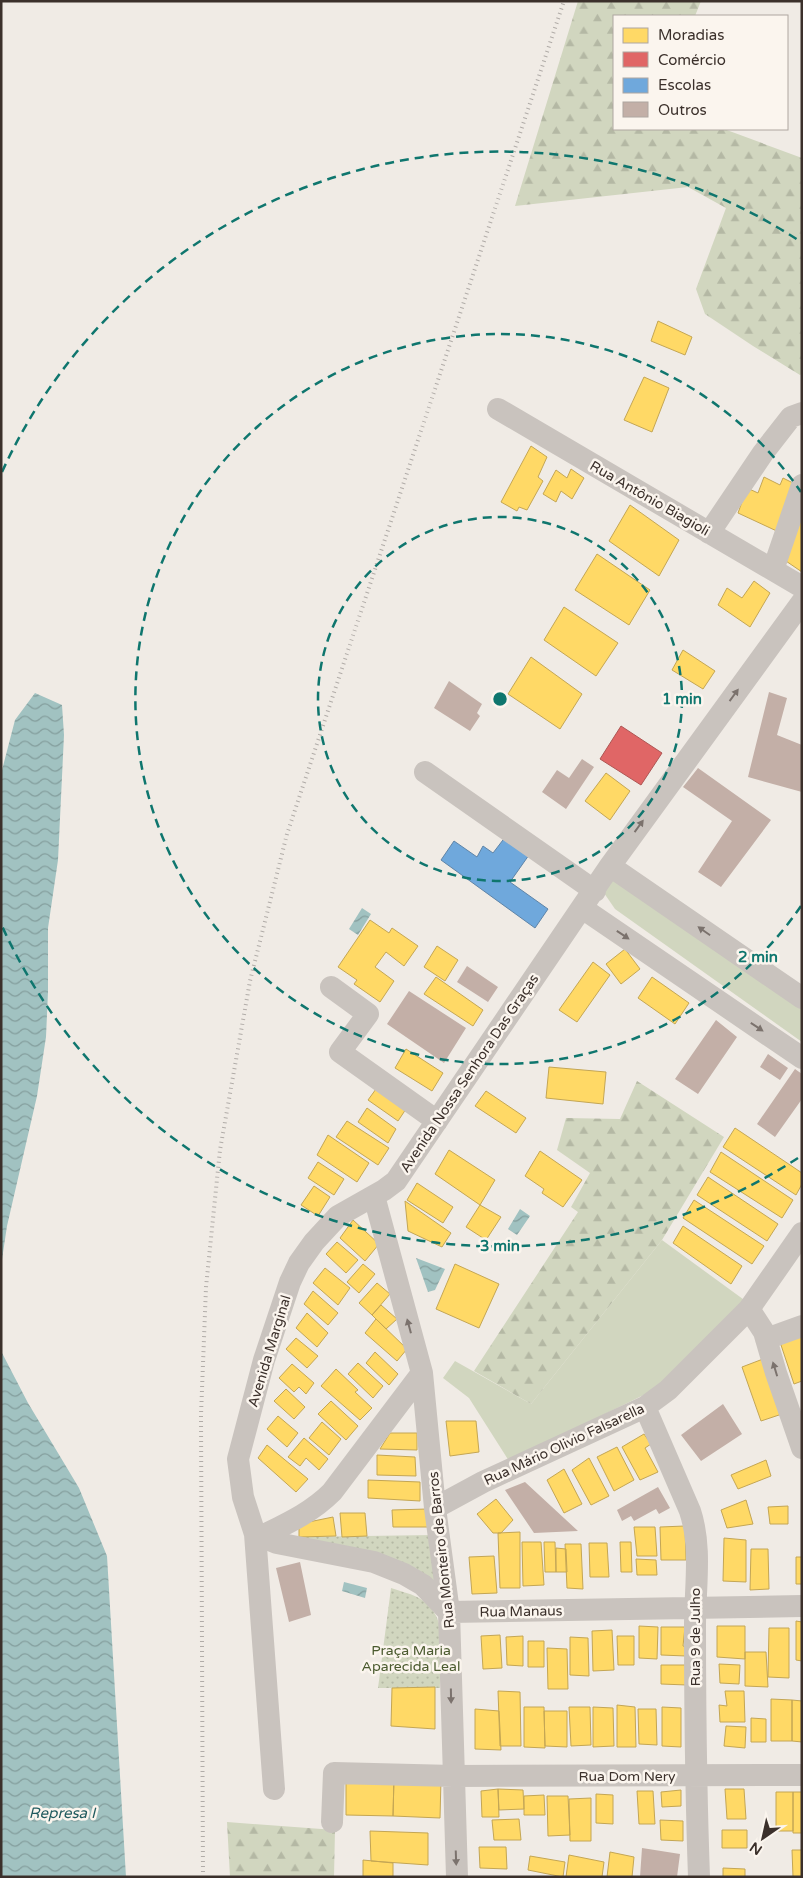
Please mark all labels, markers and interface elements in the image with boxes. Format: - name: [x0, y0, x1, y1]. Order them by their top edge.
- legend: [613, 15, 788, 130]
- text: Moradias: [658, 26, 724, 44]
- text: Comércio: [658, 51, 726, 69]
- text: Escolas: [658, 76, 711, 94]
- text: Outros: [658, 101, 707, 119]
- street label: Rua Antônio Biagioli: [587, 457, 713, 540]
- one-way arrow: [729, 688, 739, 702]
- centre of rings: [491, 690, 509, 708]
- text: 1 min: [662, 690, 702, 708]
- one-way arrow: [634, 820, 644, 833]
- one-way arrow: [697, 926, 711, 936]
- one-way arrow: [616, 931, 629, 940]
- text: 2 min: [738, 948, 778, 966]
- street label: Avenida Nossa Senhora Das Graças: [397, 971, 542, 1176]
- one-way arrow: [750, 1022, 764, 1032]
- text: 3 min: [480, 1237, 520, 1255]
- street label: Avenida Marginal: [244, 1293, 295, 1409]
- one-way arrow: [405, 1318, 413, 1333]
- one-way arrow: [770, 1361, 778, 1376]
- street label: Rua Mário Olivio Falsarella: [481, 1400, 647, 1489]
- street label: Rua Monteiro de Barros: [425, 1470, 458, 1629]
- street label: Rua 9 de Julho: [687, 1588, 704, 1686]
- street label: Rua Manaus: [479, 1602, 563, 1621]
- park label: Praça Maria Aparecida Leal: [362, 1642, 460, 1675]
- one-way arrow: [447, 1688, 455, 1704]
- street label: Rua Dom Nery: [578, 1768, 676, 1785]
- water label: Represa I: [29, 1804, 97, 1822]
- north arrow: [738, 1813, 788, 1863]
- text: N: [747, 1838, 765, 1859]
- one-way arrow: [452, 1850, 460, 1866]

